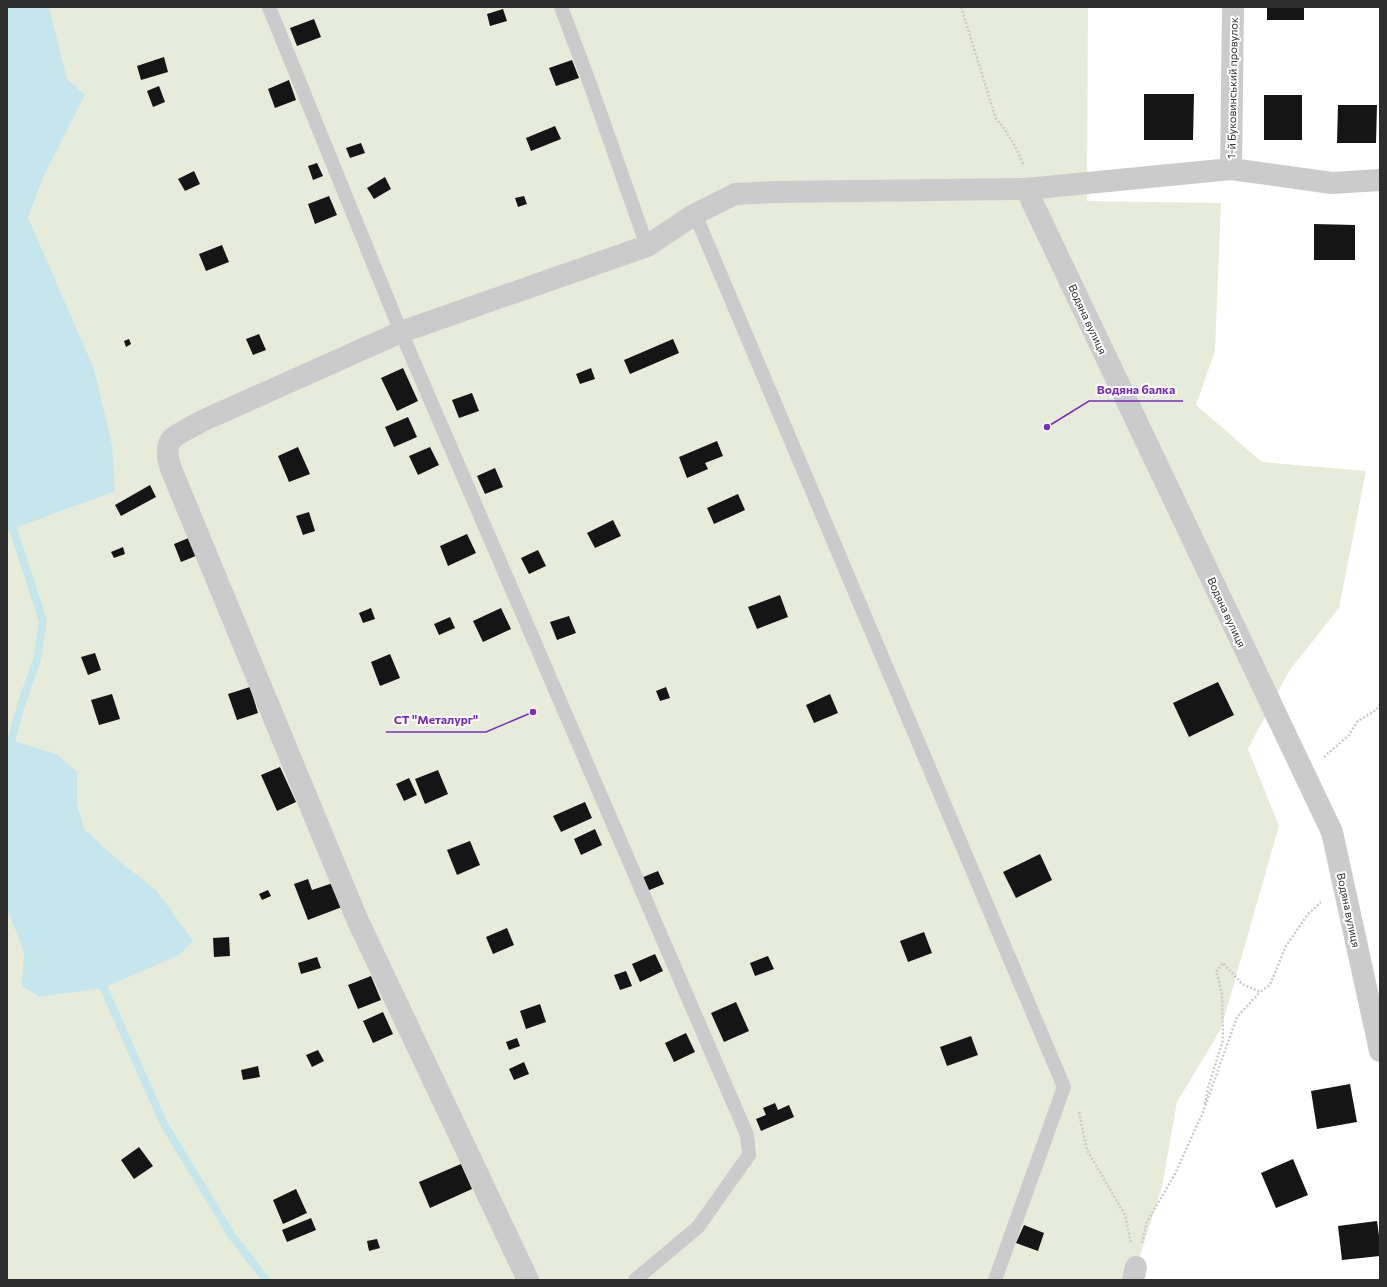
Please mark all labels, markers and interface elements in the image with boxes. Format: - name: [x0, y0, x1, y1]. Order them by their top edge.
- street label: 1-й Буковинський провулок: [1224, 17, 1240, 159]
- street label: Водяна вулиця: [1066, 282, 1110, 356]
- callout: Водяна балка: [1089, 377, 1183, 401]
- text: Водяна балка: [1097, 382, 1175, 396]
- street label: Водяна вулиця: [1205, 575, 1249, 649]
- callout: СТ "Металург": [386, 708, 486, 732]
- text: СТ "Металург": [394, 712, 478, 726]
- street label: Водяна вулиця: [1335, 872, 1363, 948]

